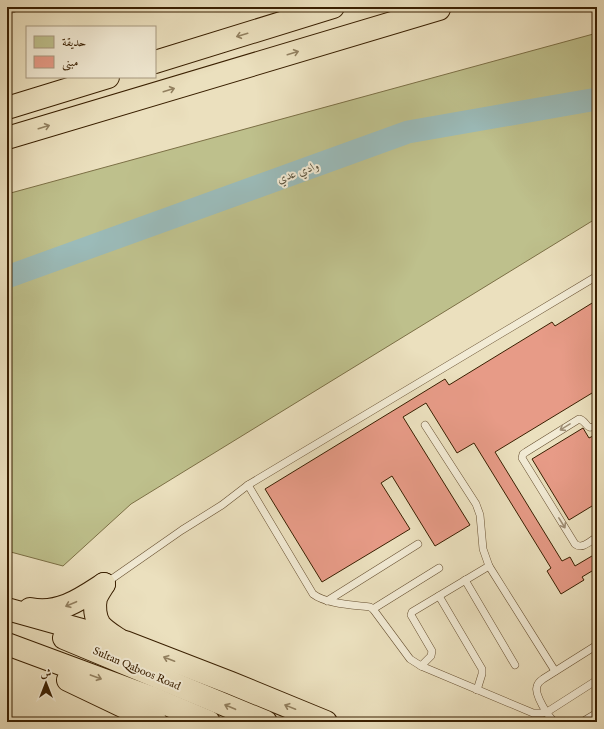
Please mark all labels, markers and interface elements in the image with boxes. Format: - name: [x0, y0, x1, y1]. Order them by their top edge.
- legend: [26, 26, 156, 78]
- one-way arrow: [236, 32, 249, 39]
- text: حديقة: [62, 35, 86, 50]
- one-way arrow: [287, 49, 300, 56]
- text: مبنى: [62, 55, 78, 71]
- one-way arrow: [162, 86, 175, 93]
- one-way arrow: [38, 123, 51, 130]
- water label: وادي عدي: [275, 158, 322, 189]
- one-way arrow: [559, 424, 571, 432]
- one-way arrow: [557, 517, 566, 528]
- one-way arrow: [65, 601, 77, 608]
- street label: Sultan Qaboos Road: [91, 644, 183, 694]
- one-way arrow: [163, 655, 175, 663]
- north arrow: [26, 663, 66, 703]
- text: ش: [41, 667, 52, 681]
- one-way arrow: [90, 674, 103, 681]
- one-way arrow: [225, 703, 237, 710]
- one-way arrow: [284, 703, 296, 711]

